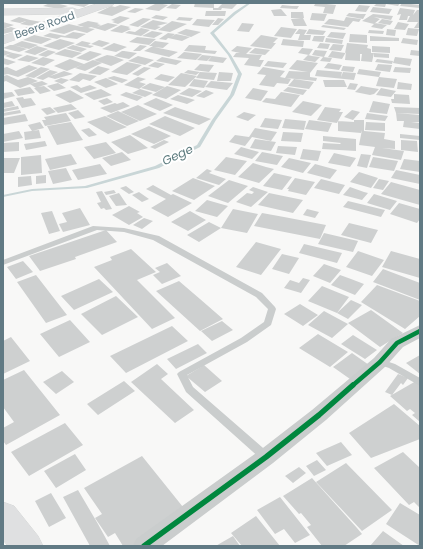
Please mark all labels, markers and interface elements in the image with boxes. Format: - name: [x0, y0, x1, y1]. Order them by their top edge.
- street label: Beere Road: [13, 10, 77, 42]
- water label: Gege: [160, 143, 196, 169]

